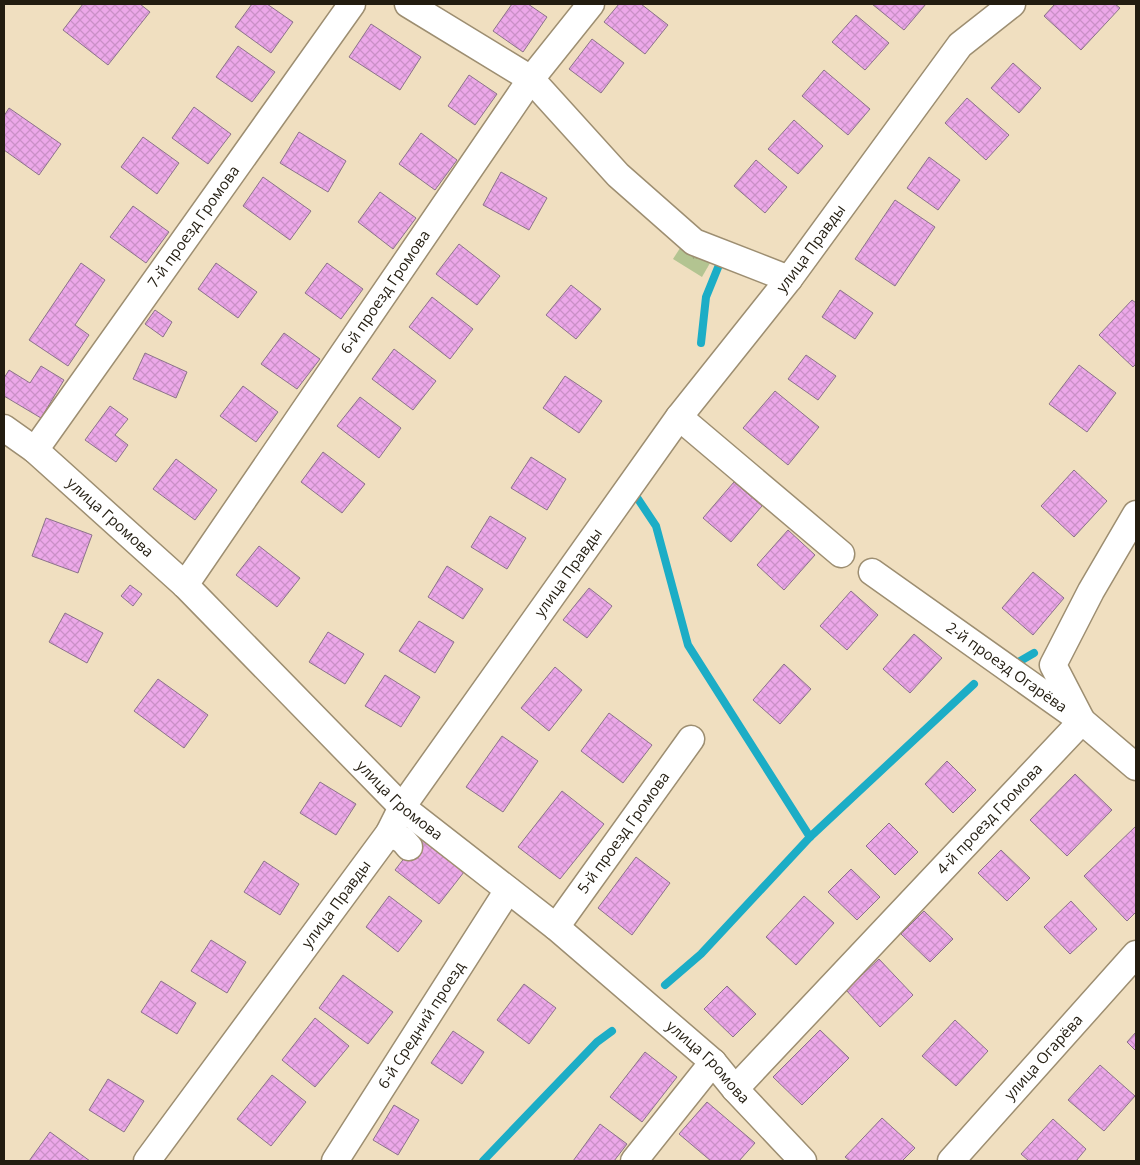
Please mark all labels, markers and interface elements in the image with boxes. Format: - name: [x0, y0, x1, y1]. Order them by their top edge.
- street label: 7-й проезд Громова: [143, 161, 243, 291]
- street label: улица Правды: [771, 200, 849, 296]
- street label: 6-й проезд Громова: [335, 226, 434, 357]
- street label: улица Громова: [63, 472, 158, 561]
- street label: улица Правды: [529, 524, 606, 621]
- street label: 2-й проезд Огарёва: [943, 617, 1072, 716]
- street label: улица Громова: [353, 755, 447, 844]
- street label: 4-й проезд Громова: [932, 759, 1046, 878]
- street label: 5-й проезд Громова: [572, 767, 673, 897]
- street label: улица Правды: [297, 856, 375, 952]
- street label: 6-й Средний проезд: [373, 957, 469, 1092]
- street label: улица Огарёва: [999, 1010, 1086, 1104]
- street label: улица Громова: [663, 1015, 755, 1107]

